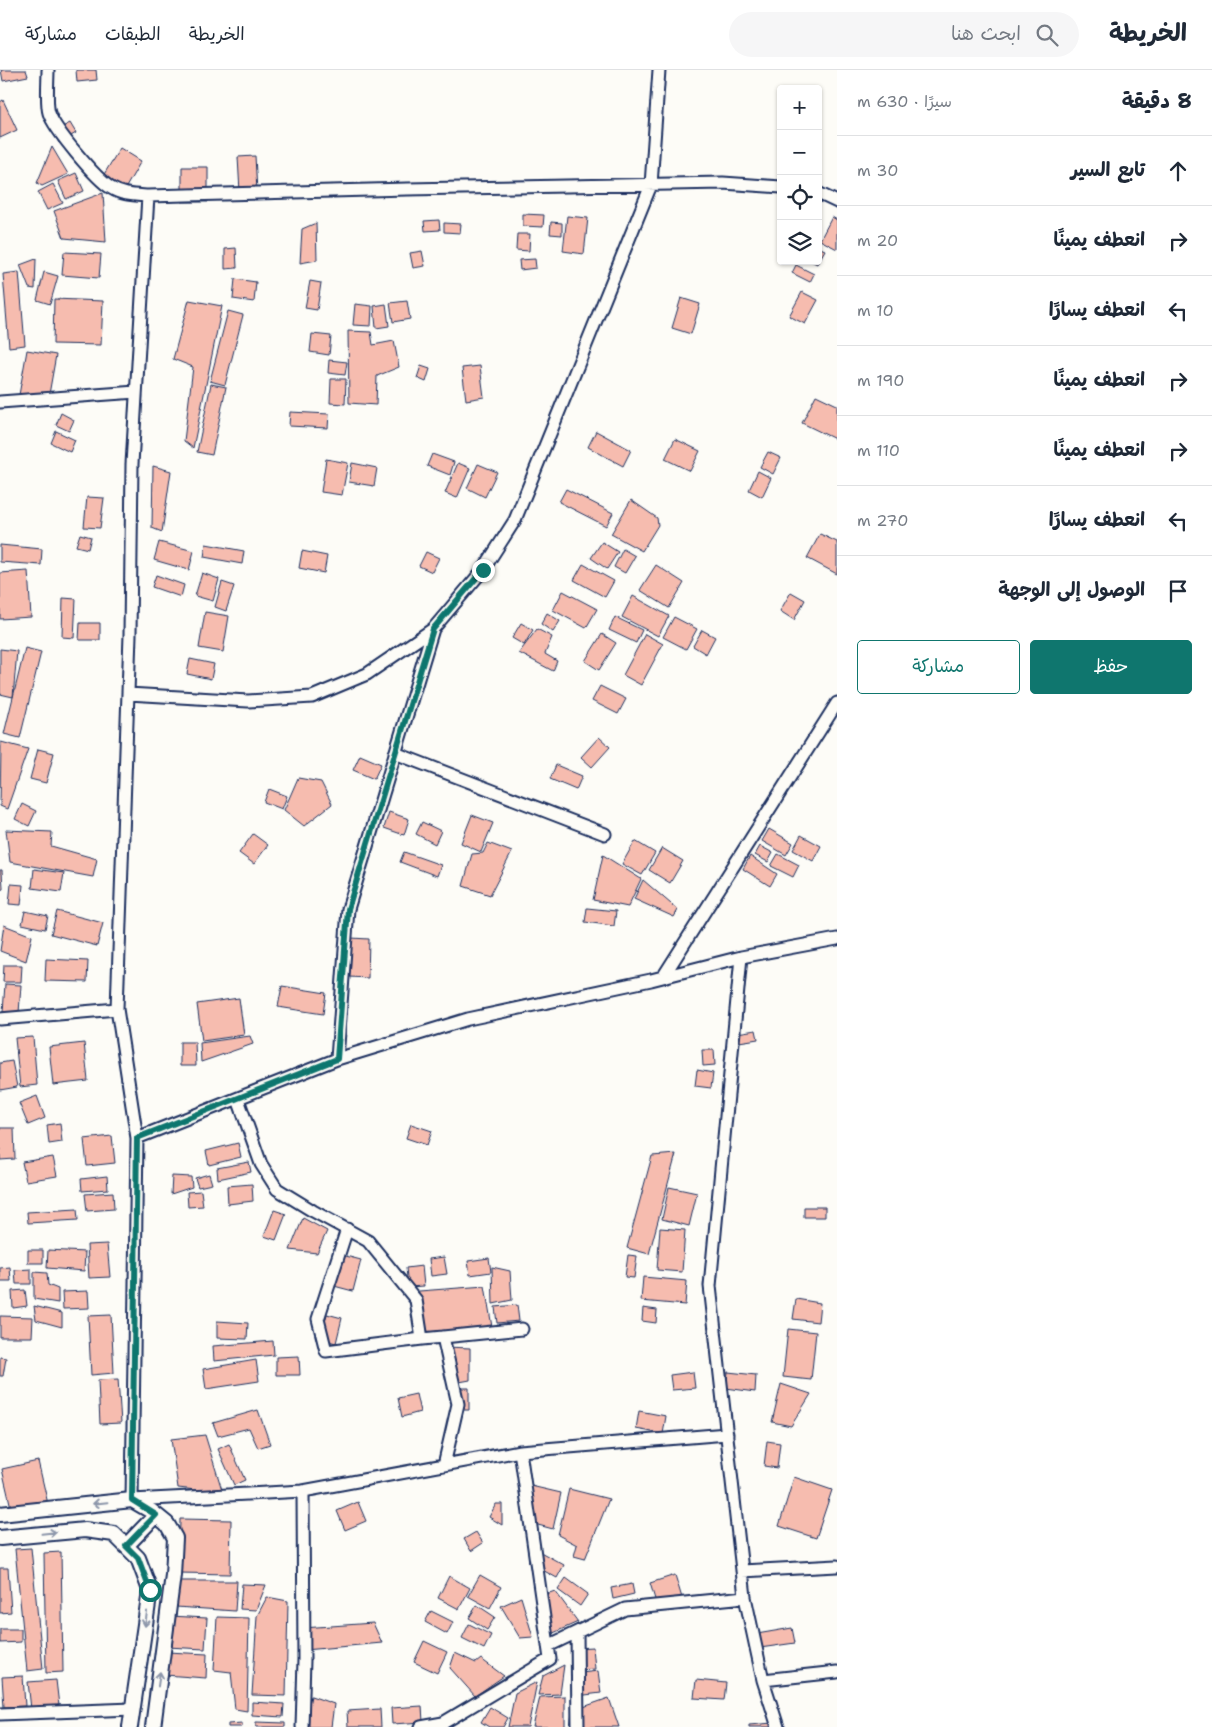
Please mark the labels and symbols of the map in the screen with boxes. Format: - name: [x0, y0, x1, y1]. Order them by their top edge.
- route end: [472, 559, 495, 582]
- one-way arrow: [92, 1498, 108, 1508]
- one-way arrow: [40, 1528, 56, 1538]
- route start: [139, 1579, 162, 1602]
- one-way arrow: [140, 1610, 150, 1626]
- one-way arrow: [155, 1671, 165, 1687]

